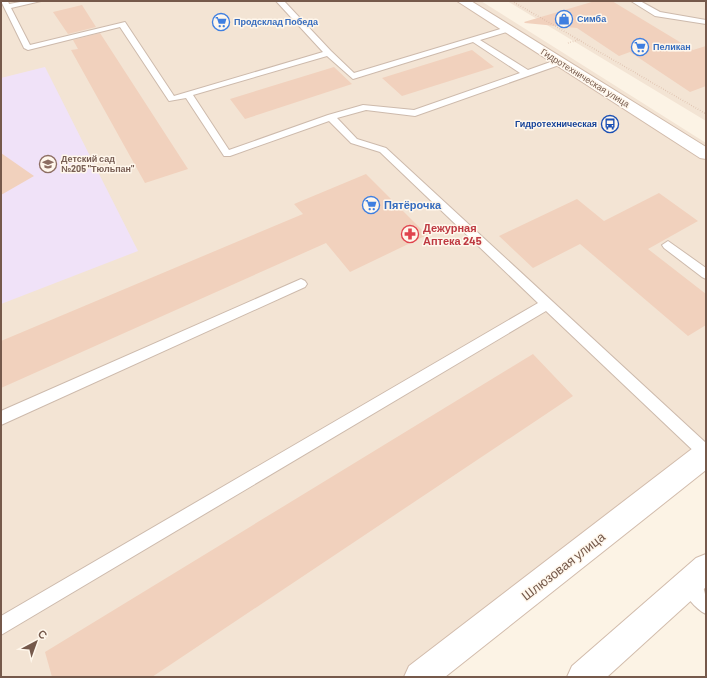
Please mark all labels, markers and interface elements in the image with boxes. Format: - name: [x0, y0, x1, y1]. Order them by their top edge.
- shop icon: Симба: [554, 9, 574, 29]
- supermarket icon: Продсклад Победа: [211, 12, 231, 32]
- place label: Симба: [577, 13, 607, 24]
- place label: Продсклад Победа: [234, 16, 319, 27]
- supermarket icon: Пеликан: [630, 37, 650, 57]
- place label: Пеликан: [653, 41, 691, 52]
- street label: Гидротехническая улица: [539, 46, 632, 109]
- bus stop icon: Гидротехническая: [600, 114, 620, 134]
- place label: Гидротехническая: [515, 118, 597, 129]
- place label: Детский сад №205 "Тюльпан": [61, 153, 135, 174]
- school or university icon: Детский сад №205 "Тюльпан": [38, 154, 58, 174]
- supermarket icon: Пятёрочка: [361, 195, 381, 215]
- place label: Пятёрочка: [384, 198, 442, 211]
- place label: Дежурная Аптека 245: [423, 221, 482, 247]
- pharmacy icon: Дежурная Аптека 245: [400, 224, 420, 244]
- street label: Шлюзовая улица: [518, 528, 609, 604]
- north arrow: [16, 622, 56, 662]
- text: С: [36, 627, 50, 642]

